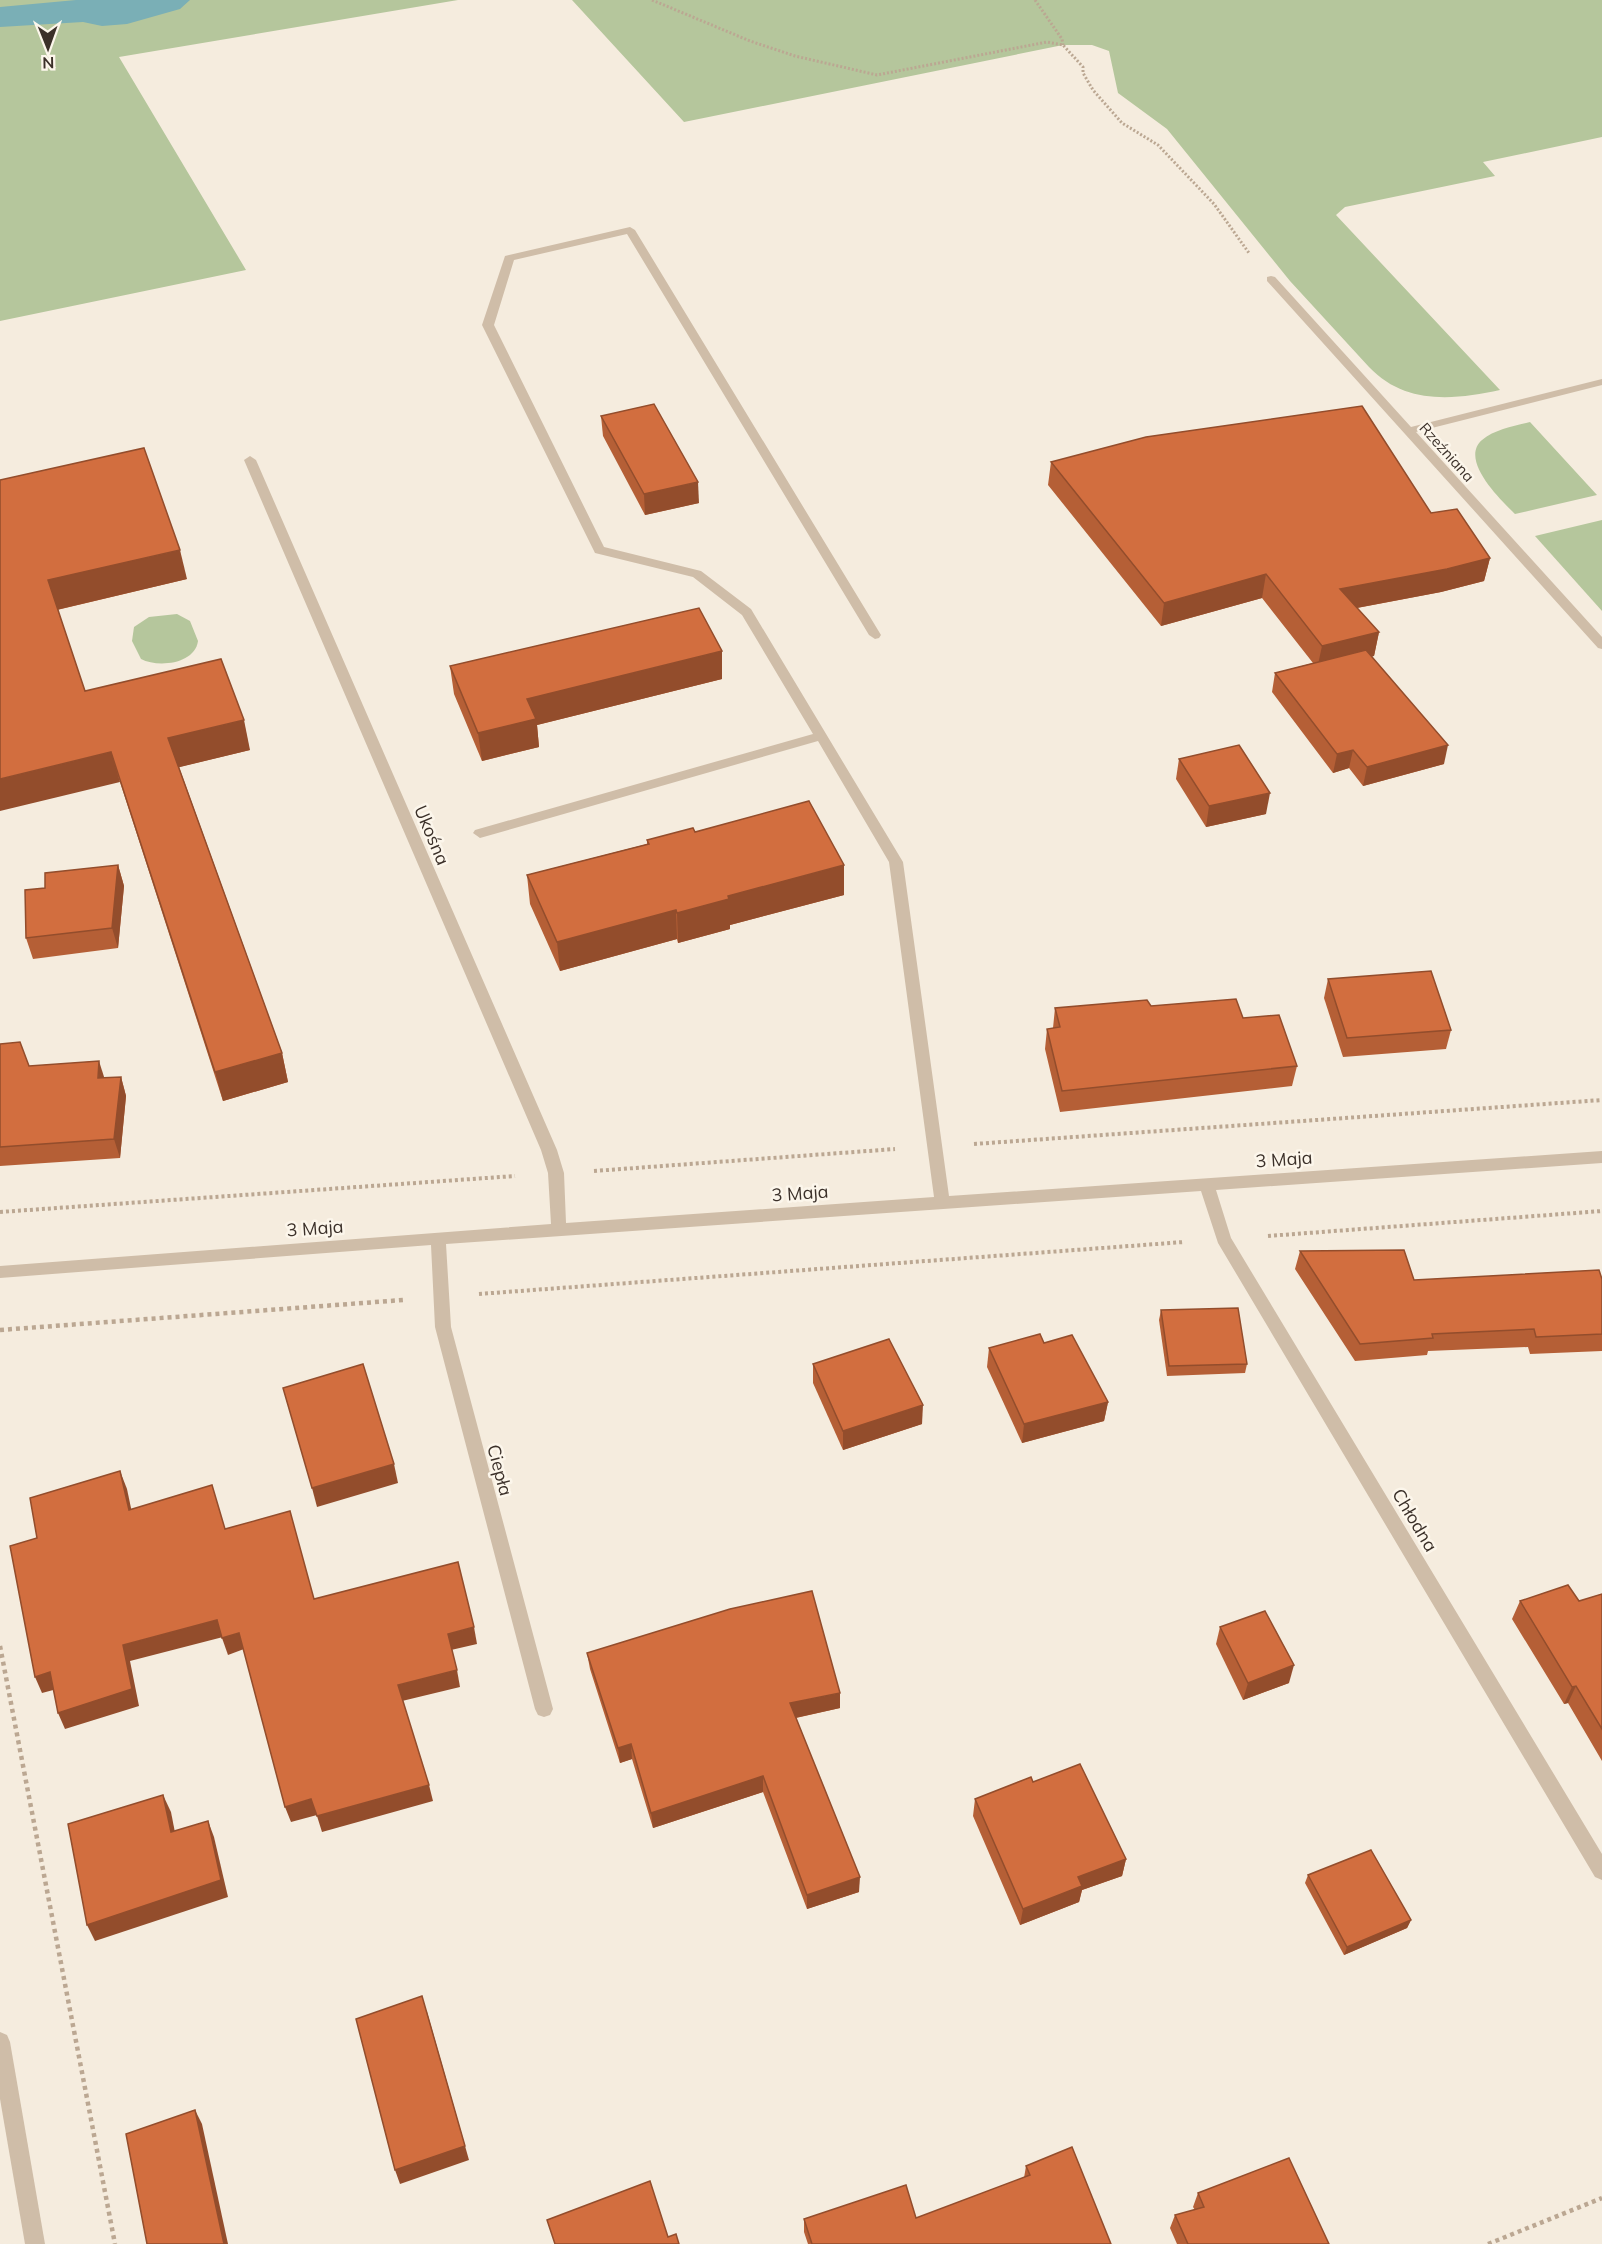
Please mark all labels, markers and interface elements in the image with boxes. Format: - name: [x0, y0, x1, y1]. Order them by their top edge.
- north arrow: [18, 18, 78, 78]
- text: N: [42, 53, 54, 73]
- street label: Rzeźniana: [1416, 419, 1478, 485]
- street label: Ukośna: [409, 802, 455, 868]
- street label: 3 Maja: [1255, 1146, 1313, 1172]
- street label: 3 Maja: [771, 1180, 829, 1206]
- street label: 3 Maja: [286, 1215, 344, 1241]
- street label: Ciepła: [482, 1442, 518, 1498]
- street label: Chłodna: [1387, 1484, 1443, 1556]

